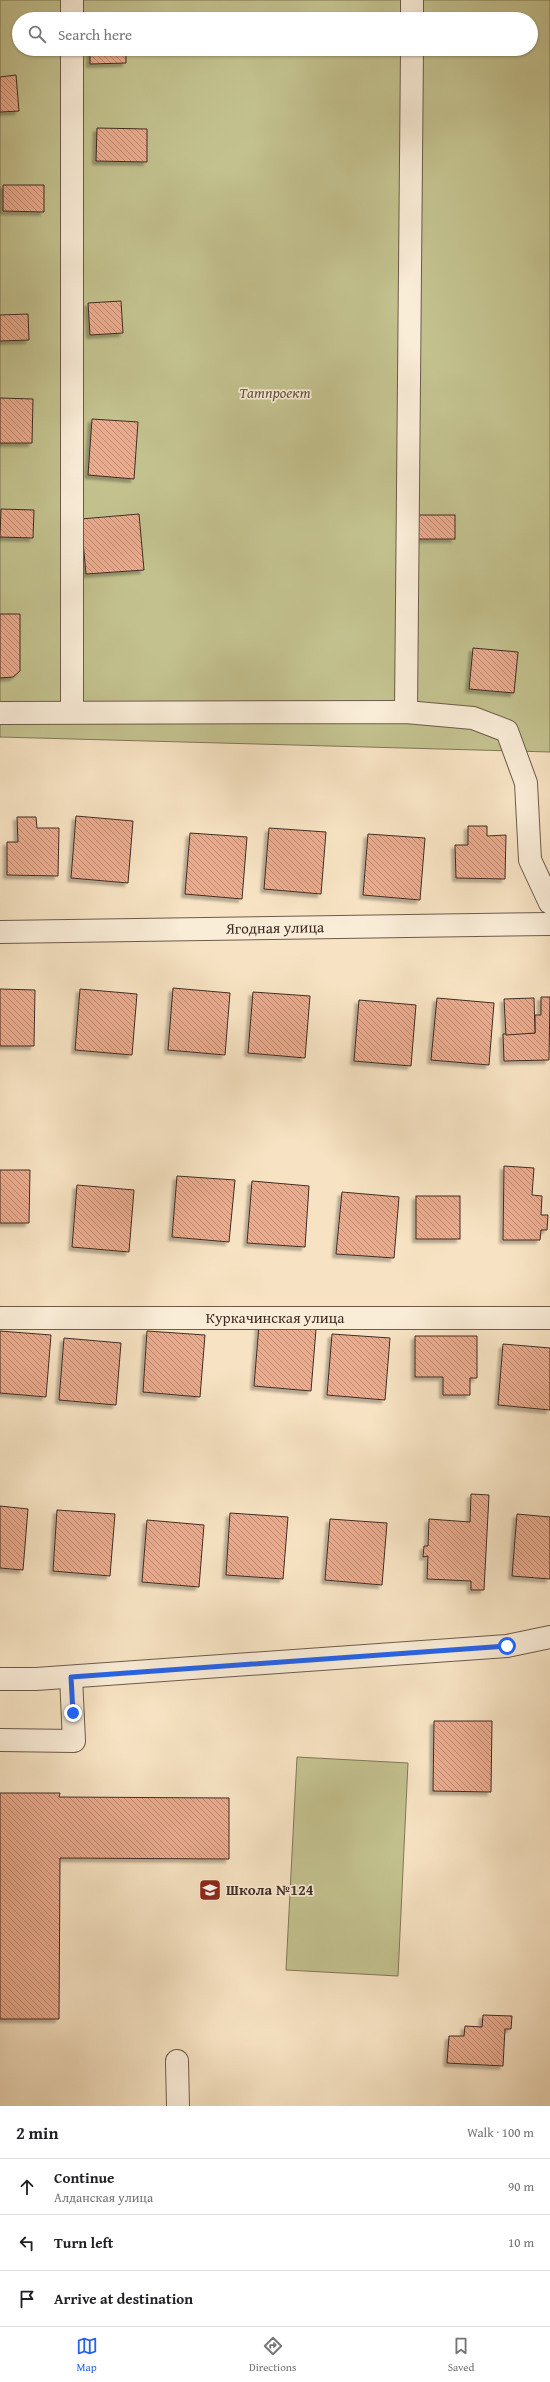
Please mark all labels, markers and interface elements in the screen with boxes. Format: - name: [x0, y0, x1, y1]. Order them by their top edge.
- search box: [12, 12, 538, 56]
- icon: search: [26, 23, 48, 45]
- text: Search here: [58, 24, 132, 45]
- park label: Татпроект: [239, 382, 311, 403]
- street label: Ягодная улица: [225, 916, 325, 939]
- street label: Куркачинская улица: [206, 1307, 345, 1328]
- route start: [498, 1637, 516, 1655]
- route end: [64, 1704, 82, 1722]
- school or university icon: Школа №124: [197, 1877, 223, 1903]
- place label: Школа №124: [226, 1879, 314, 1900]
- text: 2 min: [16, 2120, 58, 2145]
- text: Walk · 100 m: [467, 2123, 534, 2142]
- text: Continue: [54, 2167, 115, 2188]
- icon: ahead: [16, 2176, 38, 2198]
- text: 90 m: [508, 2177, 534, 2196]
- text: Алданская улица: [54, 2188, 153, 2207]
- icon: left: [16, 2232, 38, 2254]
- text: Turn left: [54, 2232, 113, 2253]
- text: 10 m: [508, 2233, 534, 2252]
- icon: arrive: [16, 2288, 38, 2310]
- text: Arrive at destination: [54, 2288, 193, 2309]
- tab: Map: [76, 2335, 98, 2375]
- tab: Directions: [249, 2335, 296, 2375]
- tab: Saved: [448, 2335, 474, 2375]

